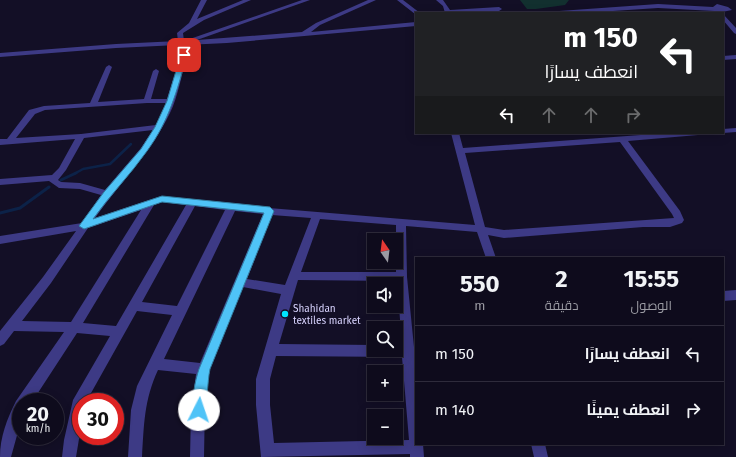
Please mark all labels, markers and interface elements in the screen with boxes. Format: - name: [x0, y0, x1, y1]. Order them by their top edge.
- text: 150 m: [563, 21, 638, 54]
- icon: left: [652, 28, 704, 80]
- pin: [167, 38, 201, 72]
- icon: arrive: [173, 44, 195, 66]
- text: انعطف يسارًا: [544, 61, 638, 83]
- icon: left: [496, 104, 518, 126]
- icon: ahead: [538, 104, 560, 126]
- icon: ahead: [580, 104, 602, 126]
- icon: right: [622, 104, 644, 126]
- north arrow: [367, 233, 403, 269]
- map controls: [367, 233, 403, 445]
- text: 2: [555, 265, 568, 293]
- text: 15:55: [623, 265, 679, 293]
- text: 550: [460, 270, 500, 298]
- button: sound: [367, 277, 403, 313]
- text: m: [474, 298, 485, 313]
- text: دقيقة: [545, 298, 578, 313]
- text: الوصول: [631, 298, 672, 313]
- place label: Shahidan textiles market: [293, 303, 361, 327]
- marker: Shahidan textiles market: [280, 309, 290, 319]
- button: search: [367, 321, 403, 357]
- icon: left: [682, 343, 704, 365]
- text: 150 m: [435, 345, 474, 363]
- text: انعطف يسارًا: [585, 345, 670, 363]
- button: +: [367, 365, 403, 401]
- position arrow: [178, 389, 220, 431]
- speed limit sign: 30: [72, 393, 124, 445]
- icon: right: [682, 399, 704, 421]
- text: 140 m: [435, 401, 475, 419]
- text: انعطف يمينًا: [586, 401, 670, 419]
- text: 20: [27, 402, 49, 426]
- button: −: [367, 409, 403, 445]
- text: km/h: [26, 423, 50, 435]

